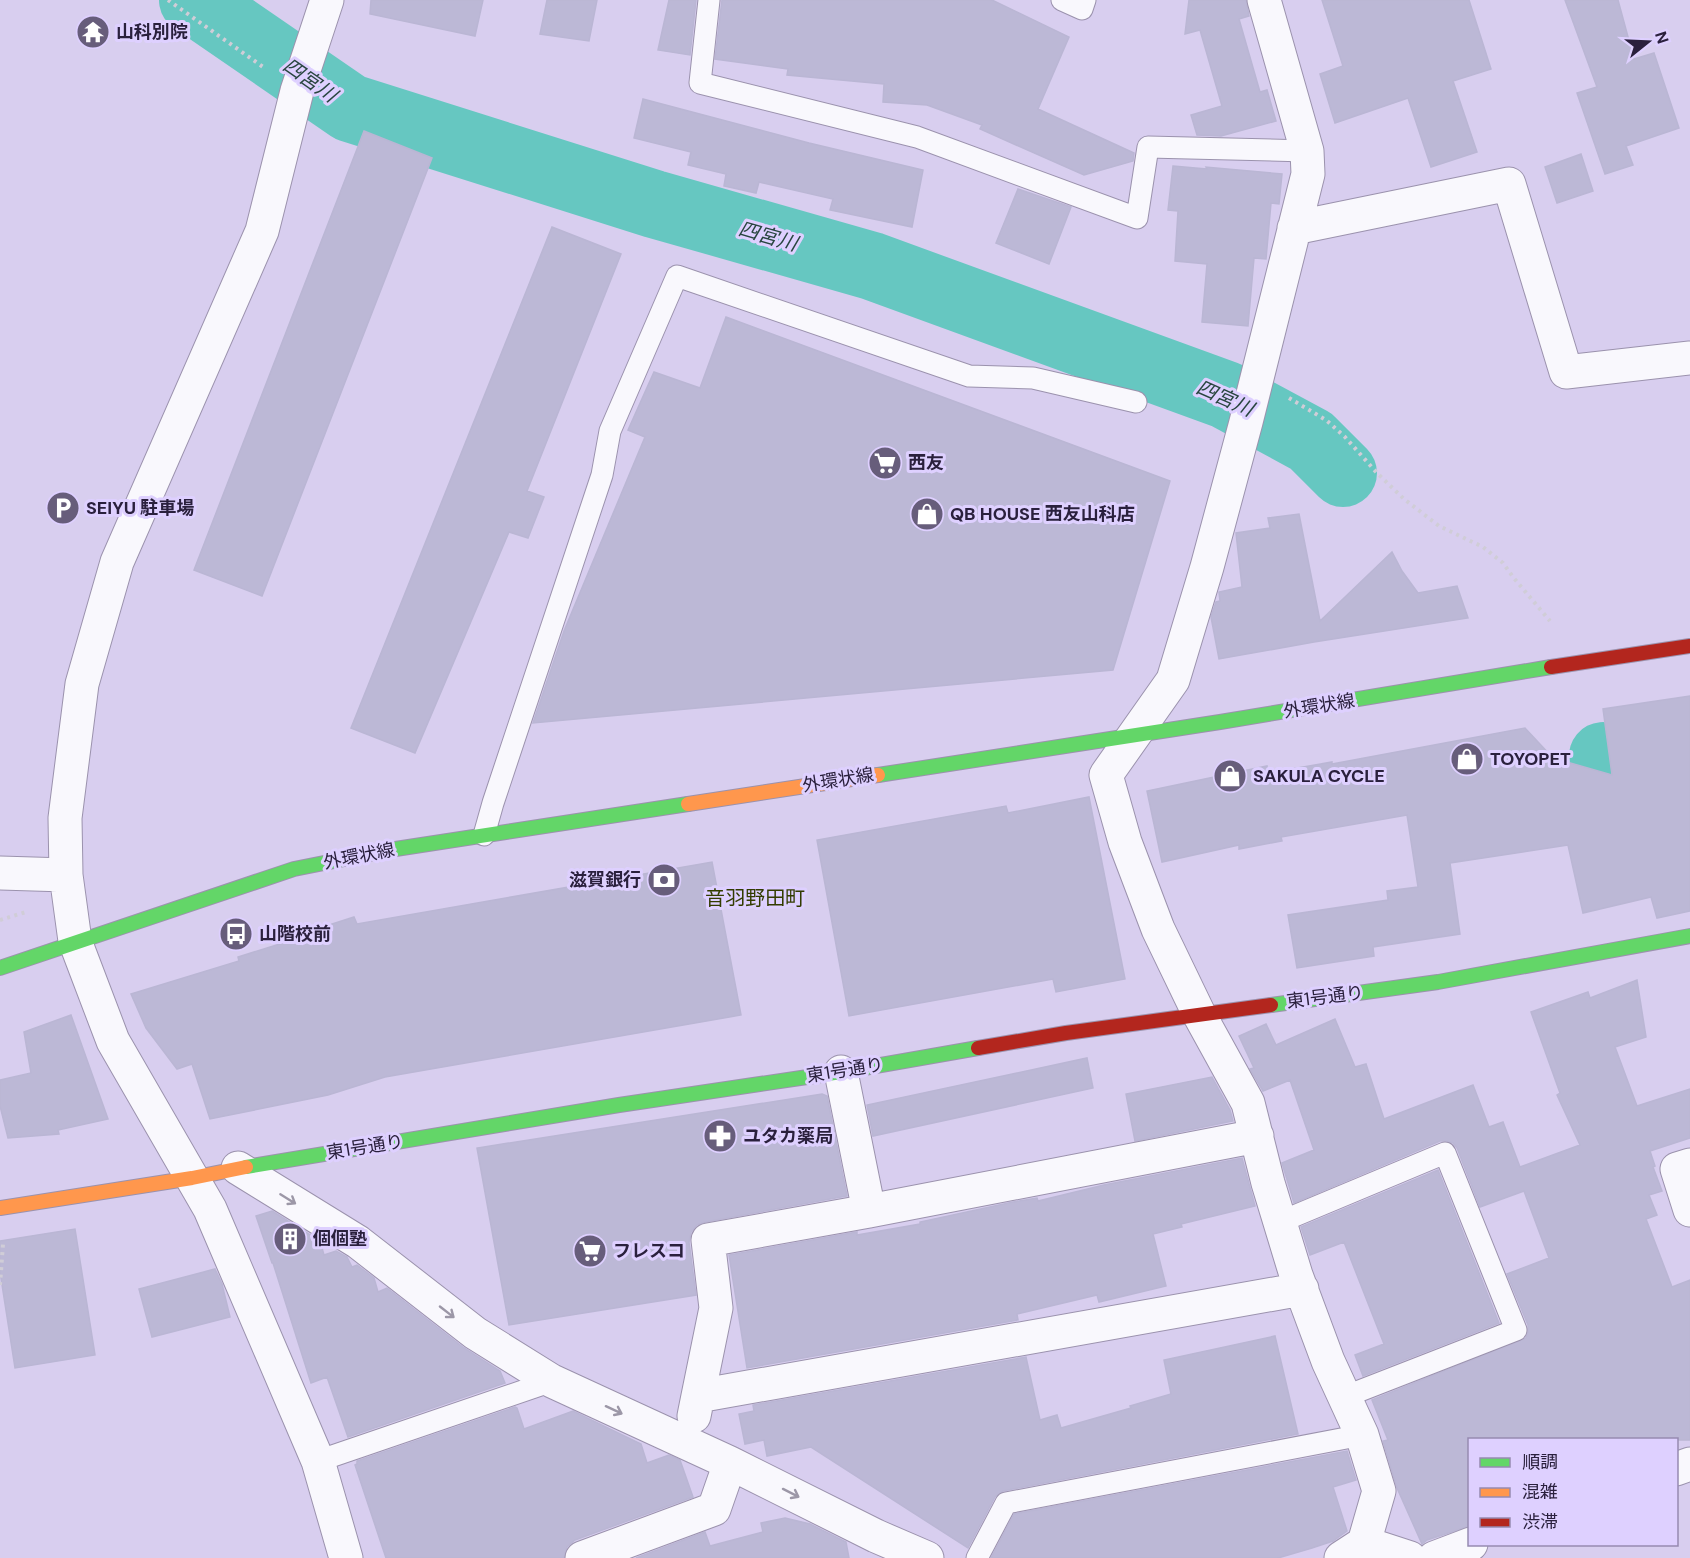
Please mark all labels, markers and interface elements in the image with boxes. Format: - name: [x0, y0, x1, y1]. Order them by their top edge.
- north arrow: [1618, 12, 1678, 72]
- temple icon: 山科別院: [75, 14, 111, 50]
- place label: 山科別院: [116, 20, 188, 44]
- text: N: [1650, 29, 1674, 46]
- water label: 四宮川: [278, 52, 344, 109]
- water label: 四宮川: [736, 215, 802, 257]
- water label: 四宮川: [1192, 374, 1260, 423]
- supermarket icon: 西友: [867, 445, 903, 481]
- place label: 西友: [908, 451, 944, 475]
- parking icon: SEIYU 駐車場: [45, 490, 81, 526]
- place label: SEIYU 駐車場: [86, 496, 194, 520]
- shop icon: QB HOUSE 西友山科店: [909, 496, 945, 532]
- place label: QB HOUSE 西友山科店: [950, 502, 1135, 526]
- street label: 外環状線: [1282, 689, 1356, 723]
- shop icon: TOYOPET: [1449, 741, 1485, 777]
- place label: TOYOPET: [1490, 747, 1571, 771]
- shop icon: SAKULA CYCLE: [1212, 758, 1248, 794]
- street label: 外環状線: [801, 763, 875, 797]
- place label: SAKULA CYCLE: [1253, 764, 1385, 788]
- street label: 外環状線: [321, 837, 397, 875]
- bank icon: 滋賀銀行: [646, 862, 682, 898]
- place label: 滋賀銀行: [569, 868, 641, 892]
- district label: 音羽野田町: [705, 885, 805, 911]
- bus stop icon: 山階校前: [218, 916, 254, 952]
- place label: 山階校前: [259, 922, 331, 946]
- street label: 東1号通り: [1285, 980, 1365, 1014]
- street label: 東1号通り: [805, 1052, 885, 1088]
- pharmacy icon: ユタカ薬局: [702, 1118, 738, 1154]
- place label: ユタカ薬局: [743, 1124, 833, 1148]
- street label: 東1号通り: [325, 1129, 405, 1165]
- one-way arrow: [279, 1193, 296, 1205]
- building icon: 個個塾: [272, 1221, 308, 1257]
- place label: 個個塾: [312, 1227, 367, 1251]
- supermarket icon: フレスコ: [572, 1233, 608, 1269]
- place label: フレスコ: [613, 1239, 685, 1263]
- one-way arrow: [439, 1305, 455, 1318]
- one-way arrow: [605, 1404, 623, 1416]
- legend: [1468, 1438, 1678, 1546]
- text: 順調: [1522, 1450, 1558, 1474]
- text: 混雑: [1522, 1480, 1558, 1504]
- one-way arrow: [781, 1488, 799, 1500]
- text: 渋滞: [1522, 1510, 1558, 1534]

